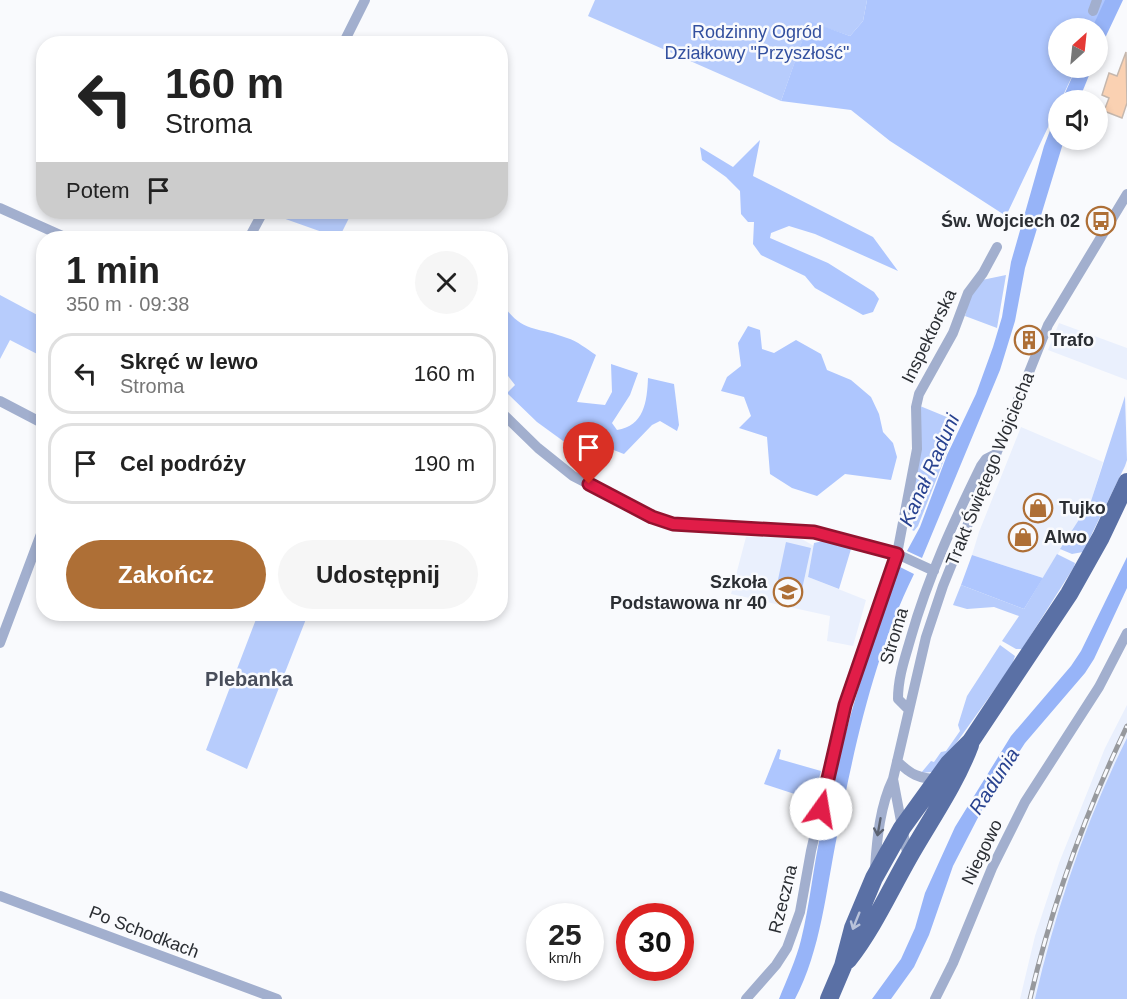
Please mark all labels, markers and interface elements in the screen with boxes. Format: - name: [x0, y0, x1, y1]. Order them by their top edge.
- north arrow: [1048, 18, 1108, 78]
- map controls: [1048, 18, 1108, 150]
- park label: Rodzinny Ogród Działkowy "Przyszłość": [665, 22, 849, 63]
- icon: left: [66, 60, 144, 138]
- text: 160 m: [165, 60, 284, 107]
- button: sound: [1048, 90, 1108, 150]
- text: Stroma: [165, 109, 252, 139]
- icon: arrive: [142, 174, 175, 207]
- text: Potem: [66, 178, 130, 203]
- bus stop icon: Św. Wojciech 02: [1085, 205, 1117, 237]
- place label: Św. Wojciech 02: [941, 210, 1080, 231]
- text: 1 min: [66, 250, 160, 291]
- button: close: [415, 251, 478, 314]
- street label: Inspektorska: [898, 285, 961, 386]
- text: 350 m · 09:38: [66, 293, 189, 315]
- building icon: Trafo: [1013, 324, 1045, 356]
- place label: Trafo: [1050, 330, 1094, 350]
- text: Skręć w lewo: [120, 349, 258, 374]
- icon: left: [69, 357, 102, 390]
- text: 160 m: [414, 361, 475, 386]
- street label: Trakt Świętego Wojciecha: [941, 368, 1038, 569]
- text: Stroma: [120, 375, 184, 397]
- water label: Kanał Raduni: [895, 410, 964, 529]
- pin: [563, 422, 614, 484]
- icon: arrive: [572, 431, 605, 464]
- icon: arrive: [69, 447, 102, 480]
- text: Cel podróży: [120, 451, 246, 476]
- text: 190 m: [414, 451, 475, 476]
- shop icon: Tujko: [1022, 492, 1054, 524]
- place label: Tujko: [1059, 498, 1106, 518]
- shop icon: Alwo: [1007, 521, 1039, 553]
- place label: Alwo: [1044, 527, 1087, 547]
- button: Zakończ: [66, 540, 266, 609]
- button: Udostępnij: [278, 540, 478, 609]
- place label: Szkoła Podstawowa nr 40: [610, 572, 768, 613]
- school or university icon: Szkoła Podstawowa nr 40: [772, 576, 804, 608]
- street label: Stroma: [876, 604, 912, 667]
- district label: Plebanka: [205, 668, 294, 690]
- water label: Radunia: [964, 744, 1024, 818]
- position arrow: [789, 777, 853, 841]
- street label: Niegowo: [958, 816, 1006, 888]
- one-way arrow: [873, 817, 884, 837]
- street label: Rzeczna: [765, 862, 801, 935]
- street label: Po Schodkach: [86, 902, 202, 962]
- speed limit sign: 30: [616, 903, 694, 981]
- one-way arrow: [850, 911, 861, 930]
- text: 25: [548, 918, 582, 951]
- text: km/h: [549, 949, 581, 966]

